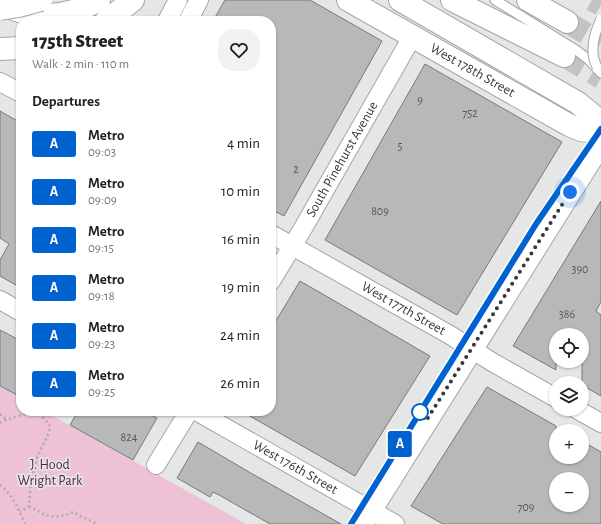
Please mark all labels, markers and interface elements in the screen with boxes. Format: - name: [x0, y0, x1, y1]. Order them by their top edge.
- button: heart: [218, 29, 260, 71]
- text: 175th Street: [32, 32, 123, 51]
- street label: West 178th Street: [428, 41, 518, 100]
- text: Walk · 2 min · 110 m: [32, 58, 129, 71]
- text: Departures: [32, 94, 100, 109]
- house number: 9: [417, 94, 423, 106]
- street label: South Pinehurst Avenue: [304, 99, 381, 219]
- house number: 752: [462, 107, 478, 119]
- text: Metro: [88, 128, 125, 143]
- text: 4 min: [227, 136, 260, 151]
- text: A: [50, 137, 58, 151]
- house number: 5: [397, 140, 403, 152]
- text: 09:03: [88, 146, 116, 159]
- house number: 2: [293, 163, 299, 175]
- text: Metro: [88, 176, 125, 191]
- your location: [560, 182, 580, 202]
- text: 10 min: [221, 184, 260, 199]
- text: A: [50, 185, 58, 199]
- text: 09:09: [88, 194, 117, 207]
- house number: 809: [371, 205, 389, 217]
- text: Metro: [88, 224, 125, 239]
- text: 16 min: [222, 232, 260, 247]
- text: A: [50, 233, 58, 247]
- text: 09:15: [88, 242, 114, 255]
- house number: 390: [572, 263, 588, 275]
- text: Metro: [88, 272, 125, 287]
- text: 19 min: [222, 280, 260, 295]
- street label: West 177th Street: [359, 280, 448, 338]
- text: A: [50, 281, 58, 295]
- text: 09:18: [88, 290, 115, 303]
- house number: 386: [559, 308, 575, 320]
- text: Metro: [88, 320, 125, 335]
- text: 24 min: [220, 328, 260, 343]
- map controls: [549, 328, 589, 512]
- button: locate: [549, 328, 589, 368]
- text: A: [50, 329, 58, 343]
- text: 09:23: [88, 338, 115, 351]
- text: Metro: [88, 368, 125, 383]
- text: 26 min: [220, 376, 260, 391]
- button: layers: [549, 376, 589, 416]
- text: A: [50, 377, 58, 391]
- text: 09:25: [88, 386, 115, 399]
- unlabelled marker: [411, 403, 429, 421]
- button: +: [549, 424, 589, 464]
- house number: 824: [121, 431, 138, 443]
- line badge: A: [387, 431, 413, 457]
- text: A: [396, 437, 404, 451]
- street label: West 176th Street: [251, 438, 340, 497]
- park label: J. Hood Wright Park: [18, 458, 83, 488]
- button: −: [549, 472, 589, 512]
- house number: 709: [518, 501, 535, 513]

